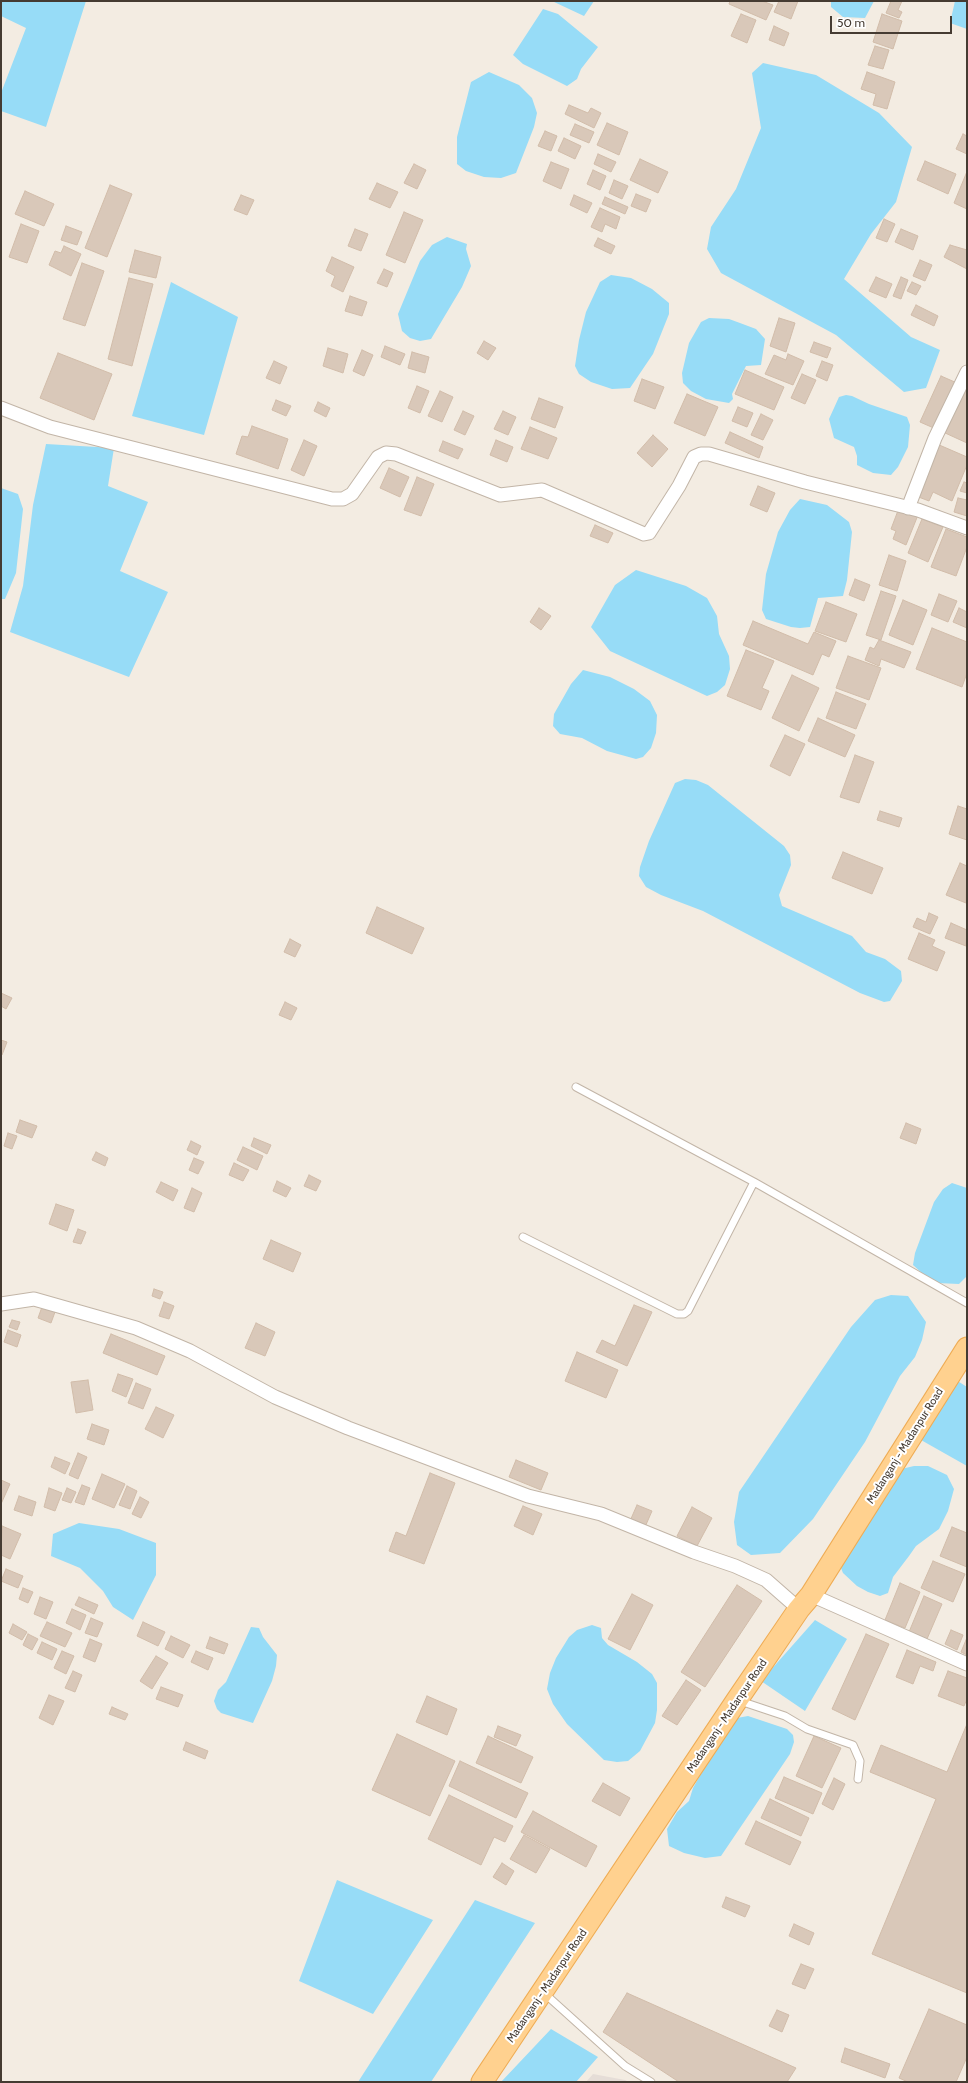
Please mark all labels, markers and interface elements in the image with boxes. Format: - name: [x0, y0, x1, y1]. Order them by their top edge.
- scale bar: [832, 8, 954, 34]
- text: 50 m: [837, 15, 865, 30]
- street label: Madanganj - Madanpur Road: [864, 1386, 946, 1506]
- street label: Madanganj - Madanpur Road: [684, 1657, 770, 1775]
- street label: Madanganj - Madanpur Road: [504, 1927, 590, 2045]

